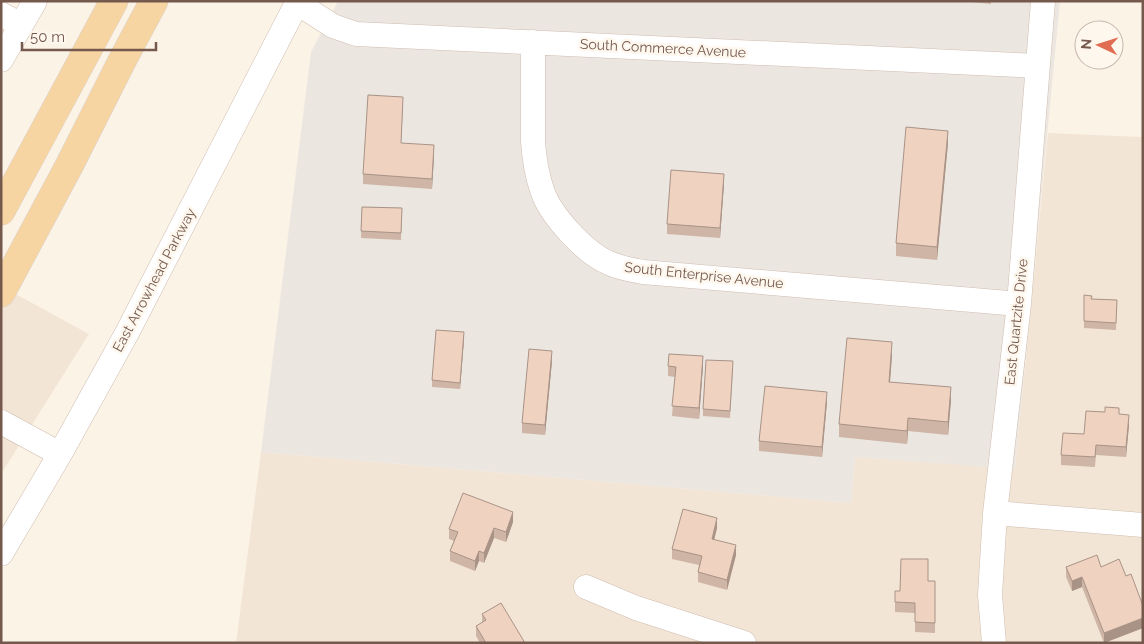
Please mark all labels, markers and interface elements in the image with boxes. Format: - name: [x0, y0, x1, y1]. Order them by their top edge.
- scale bar: [22, 20, 156, 52]
- north arrow: [1074, 20, 1124, 70]
- text: 50 m: [30, 28, 65, 46]
- street label: South Commerce Avenue: [580, 36, 746, 60]
- text: N: [1078, 38, 1094, 50]
- street label: East Arrowhead Parkway: [109, 205, 199, 355]
- street label: East Quartzite Drive: [1001, 258, 1031, 386]
- street label: South Enterprise Avenue: [624, 259, 784, 291]

